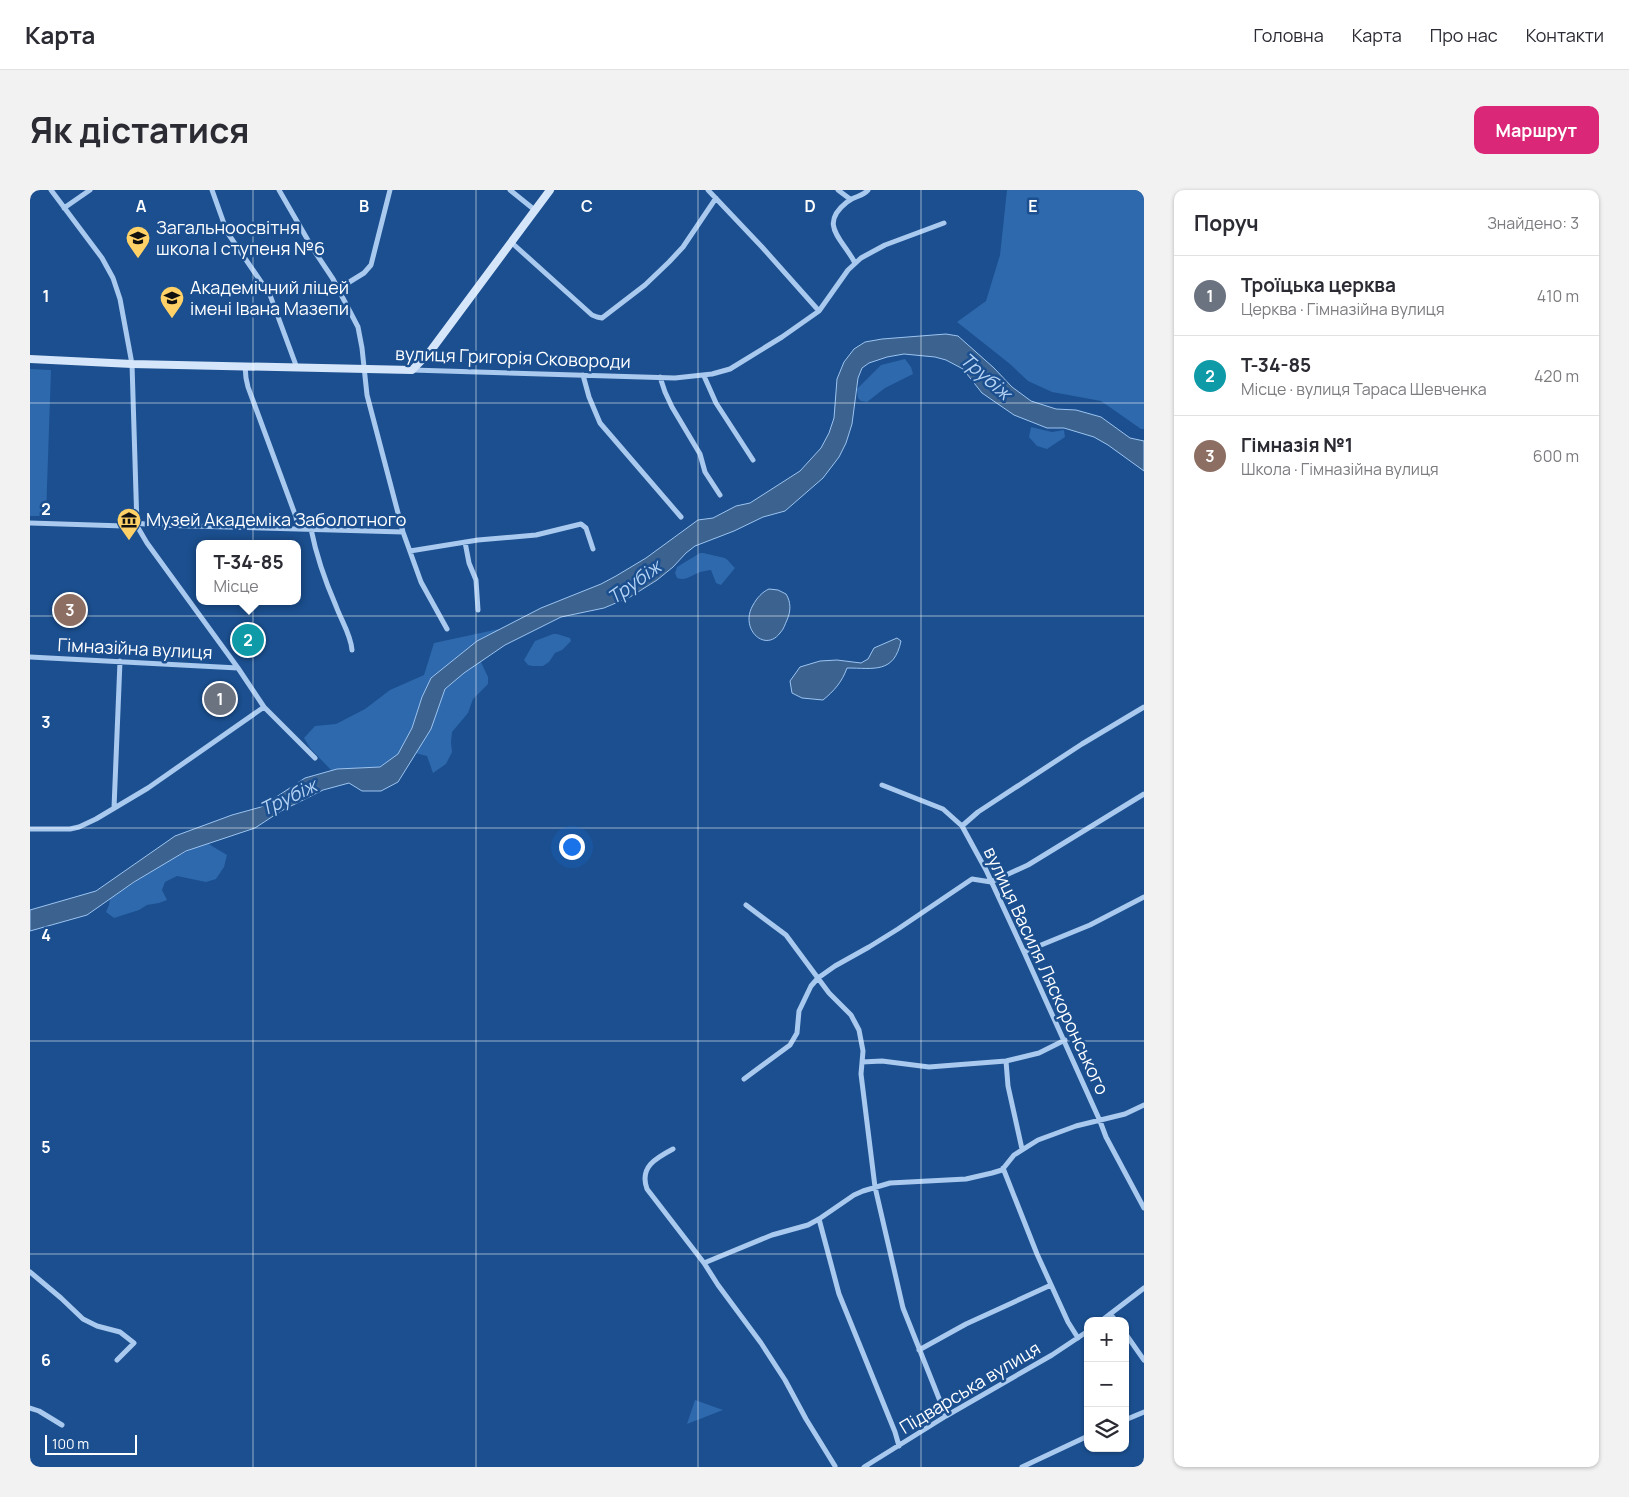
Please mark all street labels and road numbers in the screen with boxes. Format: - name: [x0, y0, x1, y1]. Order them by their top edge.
- street label: вулиця Григорія Сковороди: [395, 341, 631, 373]
- street label: Гімназійна вулиця: [57, 632, 213, 664]
- street label: вулиця Василя Ляскоронського: [979, 843, 1115, 1098]
- street label: Підварська вулиця: [895, 1336, 1044, 1439]

